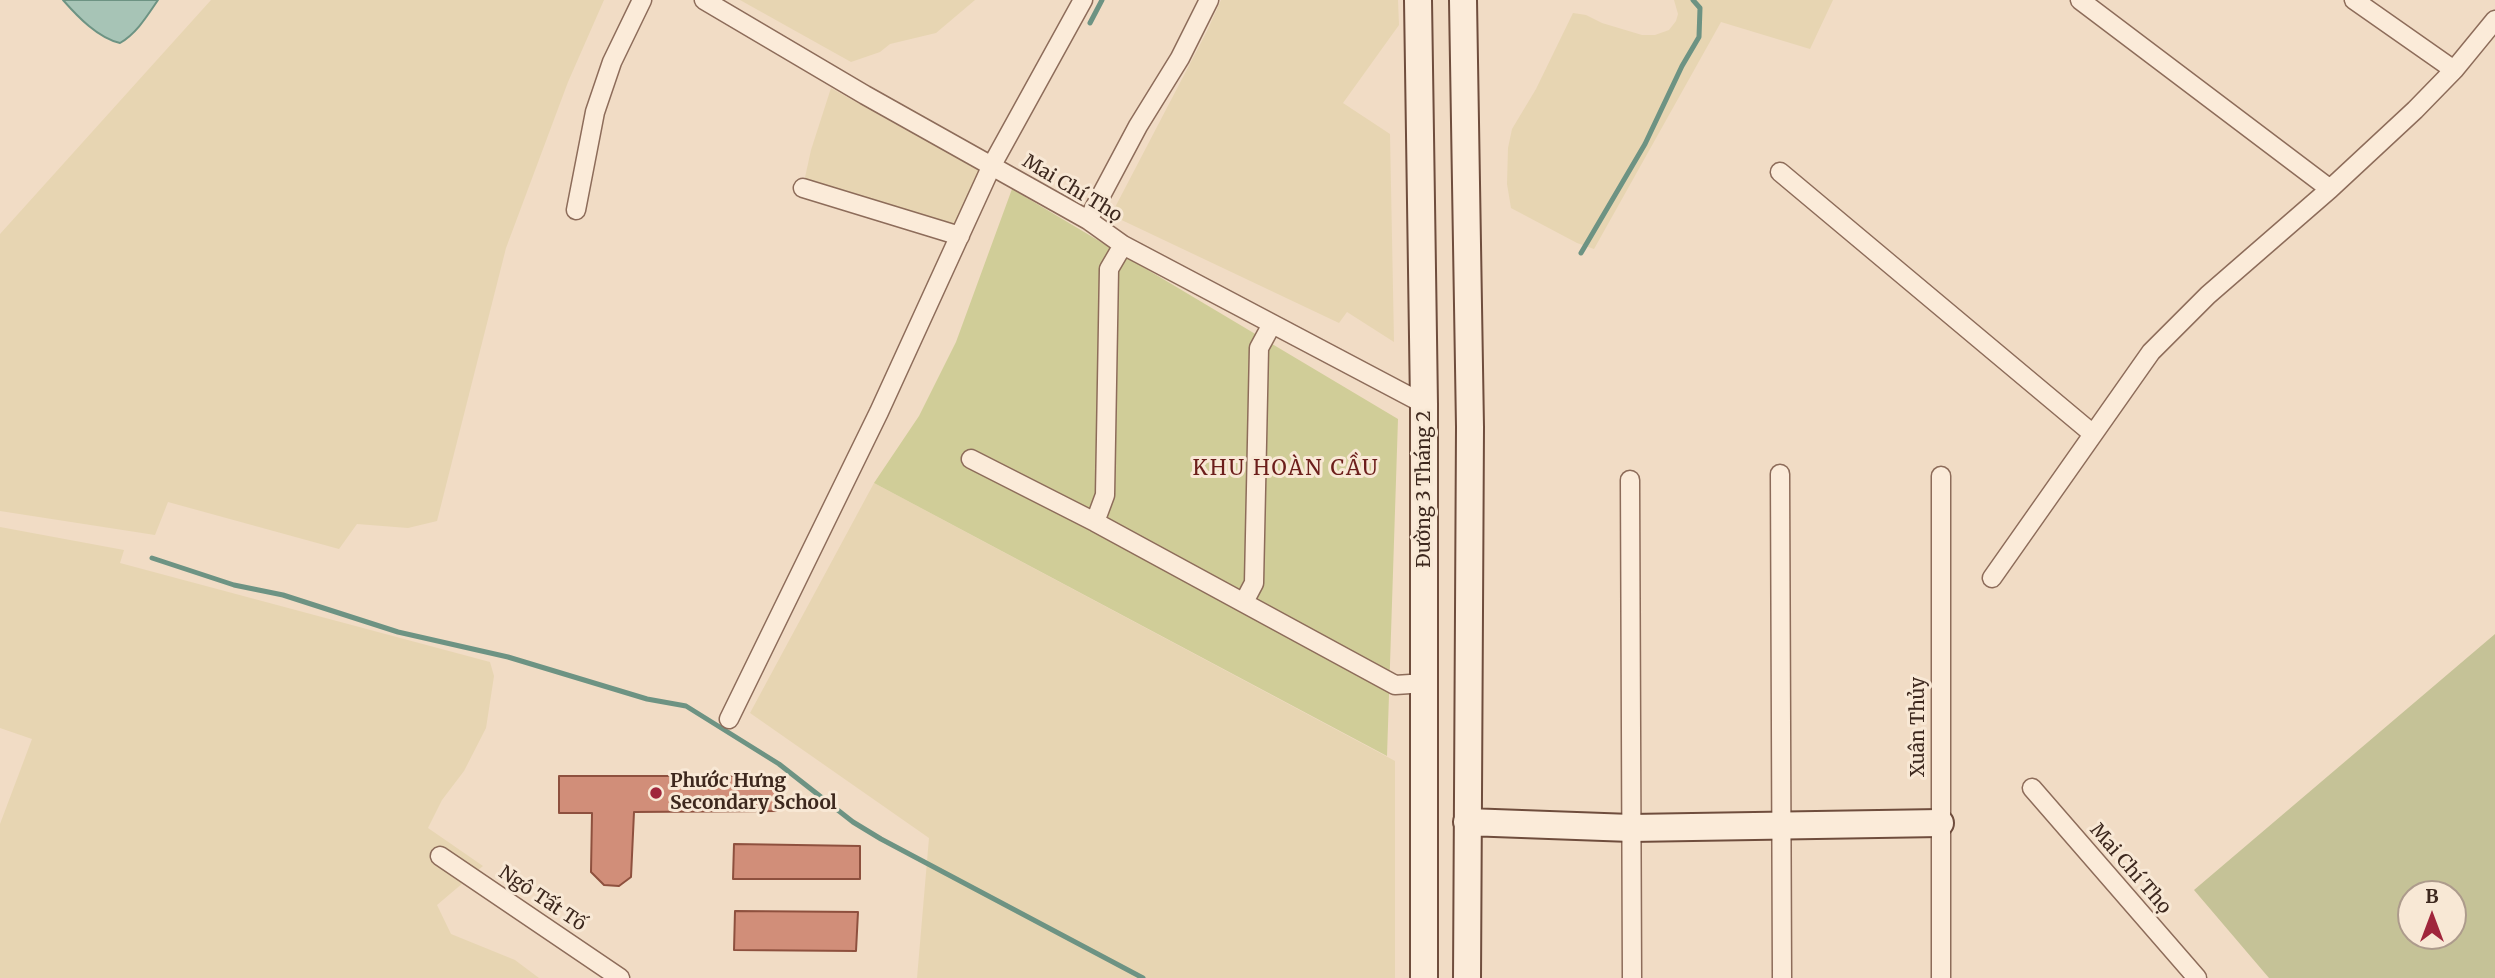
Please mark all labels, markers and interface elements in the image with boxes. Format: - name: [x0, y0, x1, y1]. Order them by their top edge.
- street label: Mai Chí Thọ: [1018, 150, 1126, 228]
- street label: Đường 3 Tháng 2: [1414, 410, 1436, 568]
- district label: KHU HOÀN CẦU: [1194, 456, 1378, 482]
- street label: Xuân Thủy: [1908, 677, 1930, 777]
- place label: Phước Hưng Secondary School: [670, 771, 837, 815]
- marker: Phước Hưng Secondary School: [648, 785, 664, 801]
- street label: Mai Chí Thọ: [2085, 819, 2175, 919]
- street label: Ngô Tất Tố: [494, 862, 590, 936]
- north arrow: [2397, 880, 2467, 950]
- text: B: [2425, 884, 2439, 908]

